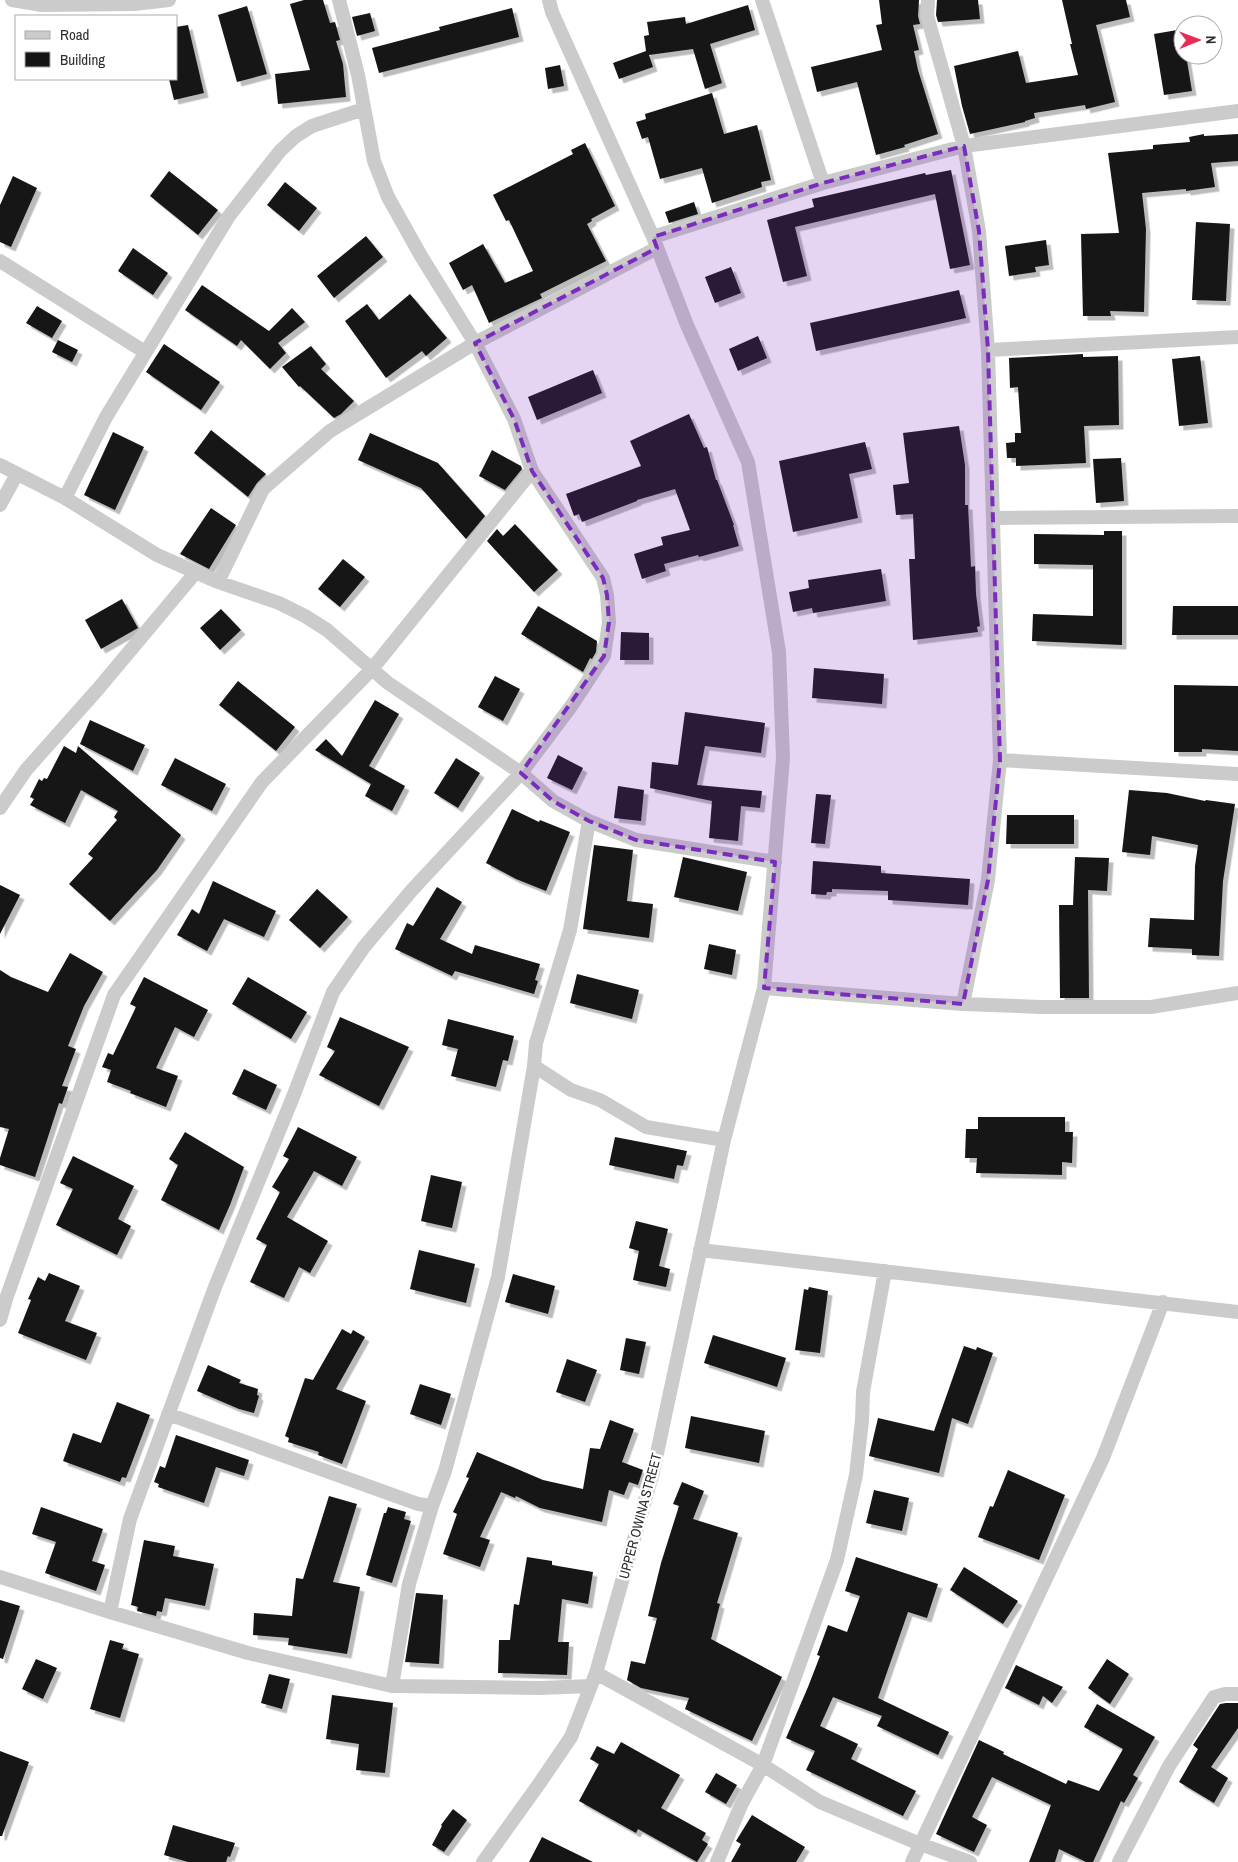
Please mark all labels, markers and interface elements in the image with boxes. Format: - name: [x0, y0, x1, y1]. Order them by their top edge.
- legend: [15, 15, 178, 80]
- north arrow: [1173, 15, 1223, 65]
- text: Road: [60, 24, 89, 45]
- text: N: [1202, 35, 1220, 44]
- text: Building: [60, 49, 105, 70]
- street label: UPPER OWINA STREET: [615, 1451, 665, 1581]

